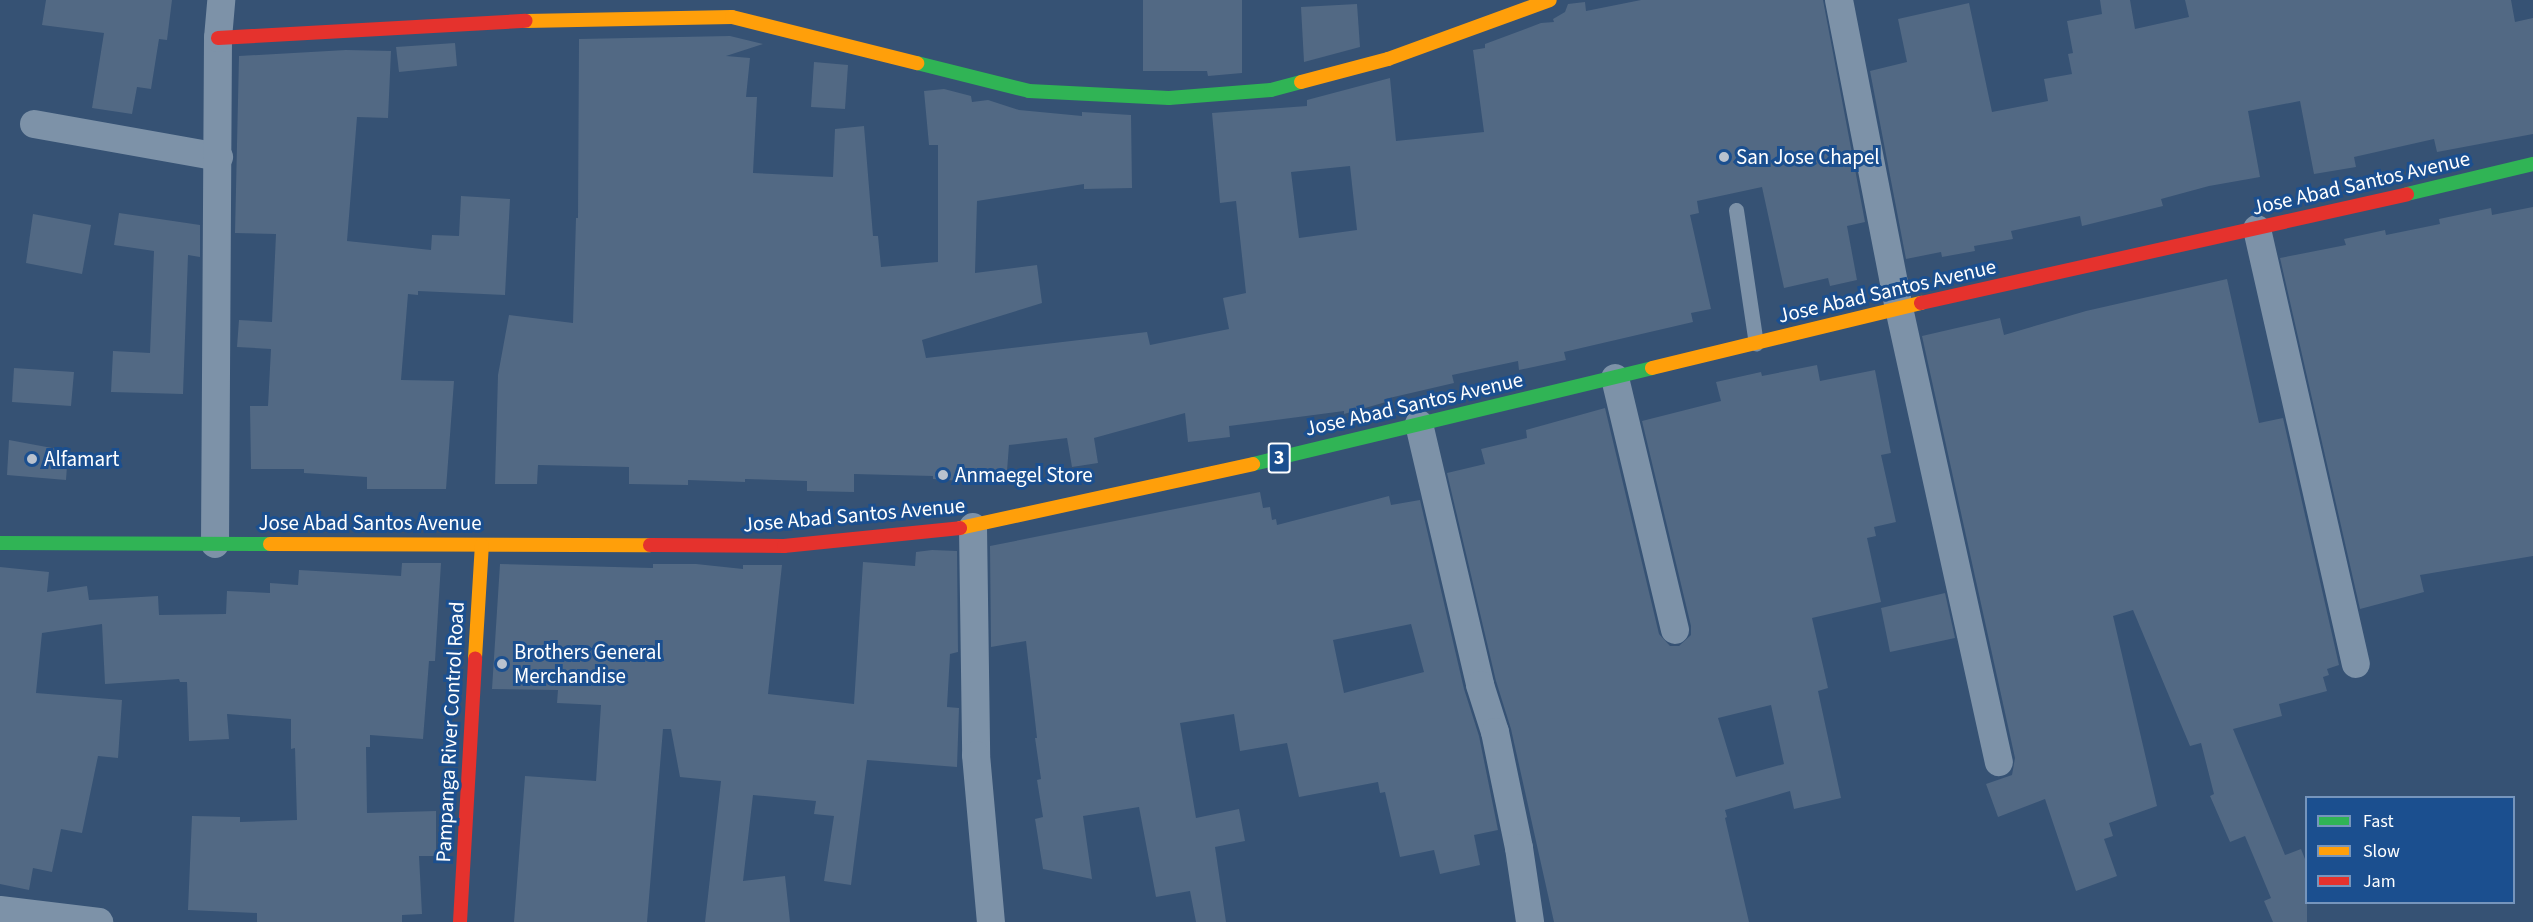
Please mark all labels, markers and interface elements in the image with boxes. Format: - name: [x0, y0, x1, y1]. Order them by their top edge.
- place label: San Jose Chapel: [1736, 144, 1880, 170]
- street label: Jose Abad Santos Avenue: [2249, 146, 2473, 220]
- marker: San Jose Chapel: [1717, 150, 1731, 164]
- street label: Jose Abad Santos Avenue: [1775, 254, 1999, 328]
- street label: Jose Abad Santos Avenue: [1302, 367, 1526, 441]
- road number: 3: [1267, 441, 1291, 475]
- place label: Alfamart: [44, 446, 119, 472]
- marker: Alfamart: [25, 452, 39, 466]
- place label: Anmaegel Store: [955, 462, 1093, 488]
- marker: Anmaegel Store: [936, 468, 950, 482]
- street label: Jose Abad Santos Avenue: [742, 493, 966, 537]
- street label: Jose Abad Santos Avenue: [258, 510, 482, 536]
- street label: Pampanga River Control Road: [431, 601, 469, 863]
- place label: Brothers General Merchandise: [514, 639, 662, 689]
- marker: Brothers General Merchandise: [495, 657, 509, 671]
- legend: [2305, 796, 2515, 904]
- text: Fast: [2363, 809, 2394, 834]
- text: Slow: [2363, 839, 2400, 864]
- text: Jam: [2363, 869, 2396, 894]

